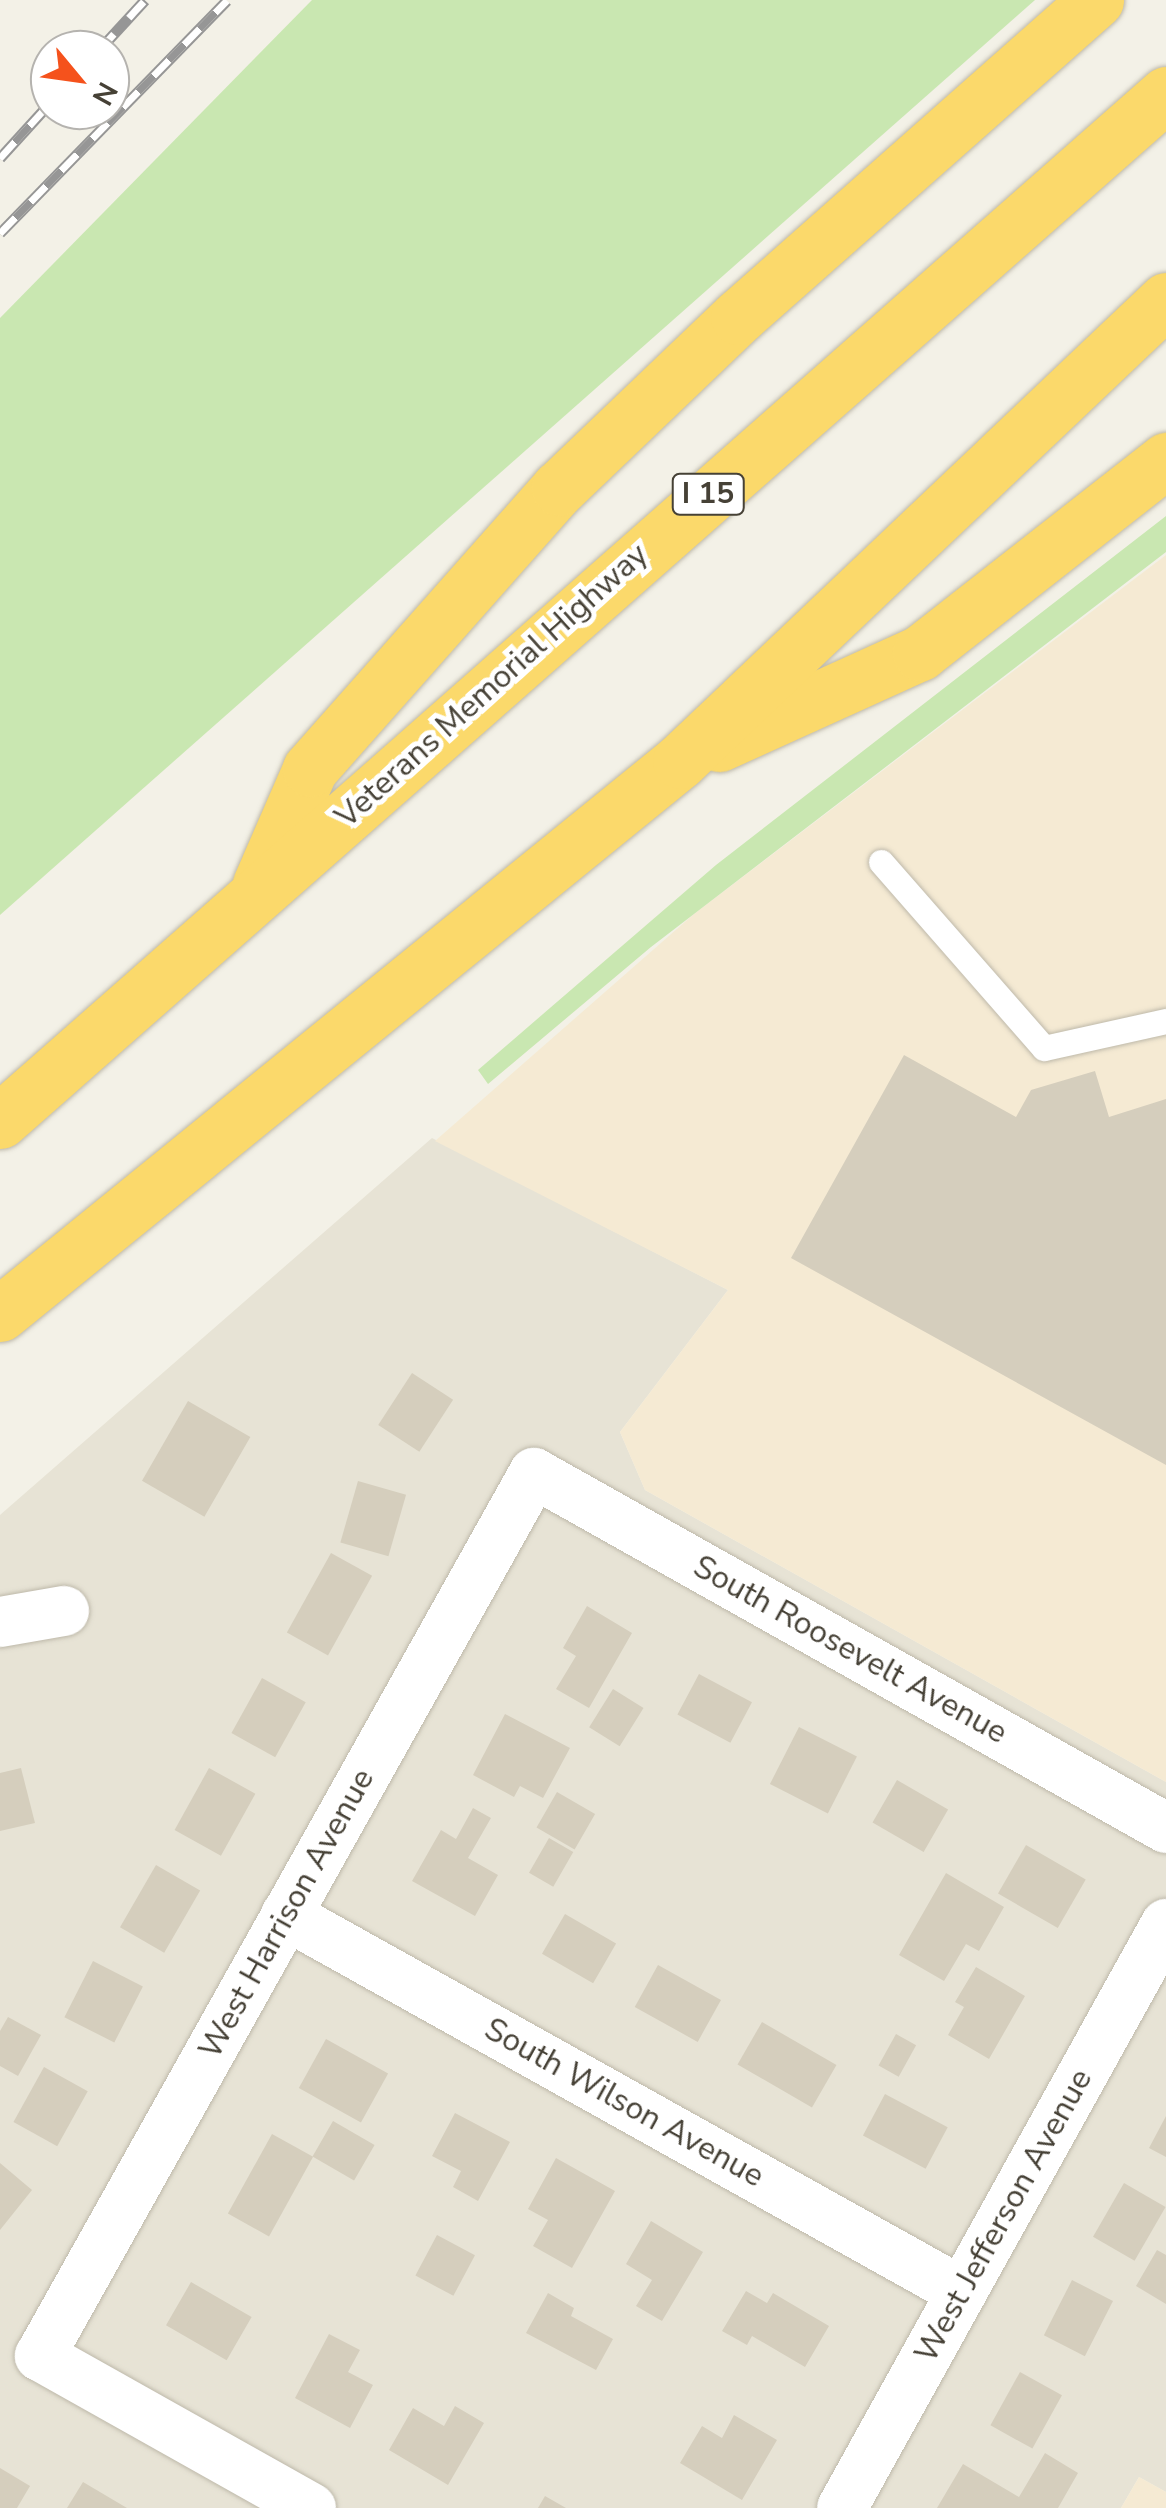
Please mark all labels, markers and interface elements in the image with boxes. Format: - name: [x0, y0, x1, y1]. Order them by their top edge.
- north arrow: [30, 30, 130, 130]
- text: N: [83, 75, 126, 112]
- road number: I 15: [670, 469, 746, 519]
- street label: Veterans Memorial Highway: [328, 536, 656, 836]
- street label: South Roosevelt Avenue: [686, 1548, 1014, 1752]
- street label: West Harrison Avenue: [191, 1762, 383, 2066]
- street label: South Wilson Avenue: [478, 2010, 770, 2196]
- street label: West Jefferson Avenue: [907, 2063, 1101, 2369]

